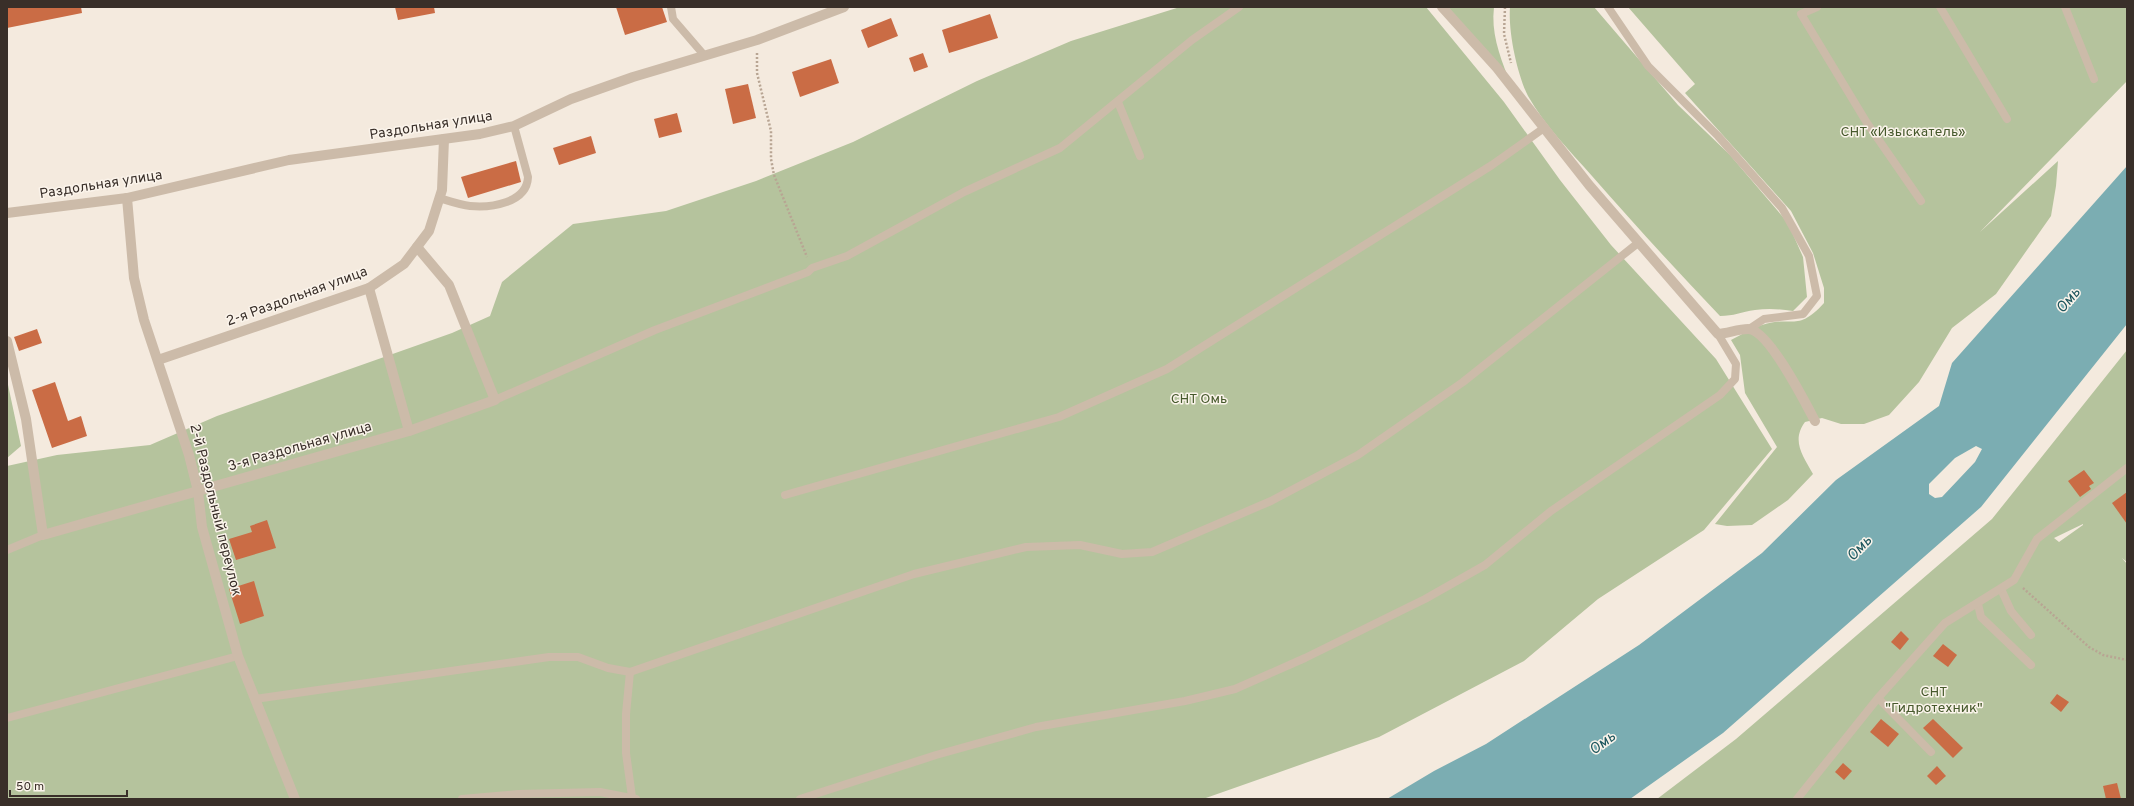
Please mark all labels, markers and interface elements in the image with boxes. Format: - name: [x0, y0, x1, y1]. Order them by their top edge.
- street label: Раздольная улица: [368, 108, 494, 144]
- park label: СНТ «Изыскатель»: [1841, 124, 1965, 141]
- street label: Раздольная улица: [38, 167, 164, 203]
- street label: 2-я Раздольная улица: [224, 264, 370, 330]
- water label: Омь: [2053, 284, 2085, 318]
- park label: СНТ Омь: [1171, 391, 1227, 408]
- street label: 3-я Раздольная улица: [226, 418, 374, 476]
- street label: 2-й Раздольный переулок: [185, 422, 245, 598]
- water label: Омь: [1843, 532, 1877, 566]
- park label: СНТ "Гидротехник": [1885, 684, 1983, 717]
- water label: Омь: [1586, 728, 1620, 760]
- scale bar: [10, 772, 127, 798]
- text: 50 m: [16, 779, 44, 795]

